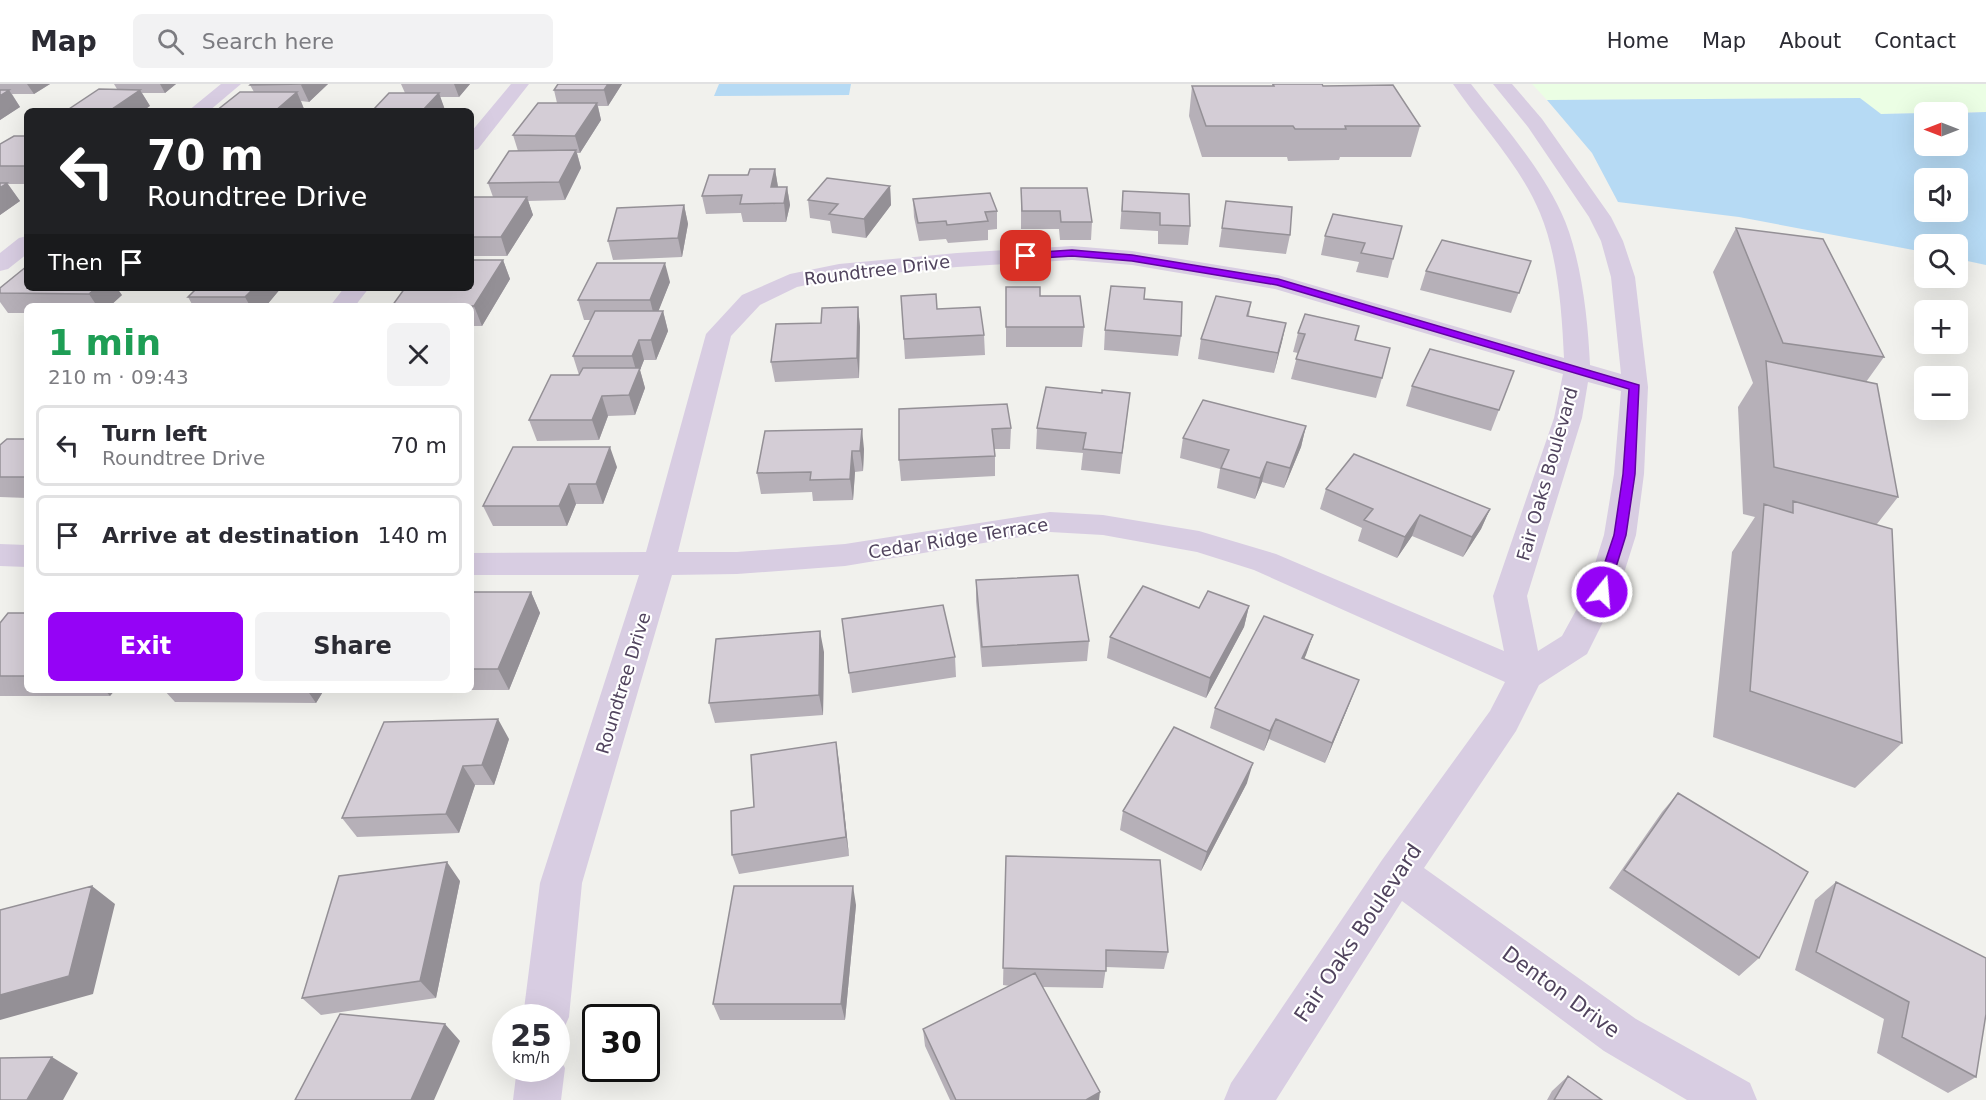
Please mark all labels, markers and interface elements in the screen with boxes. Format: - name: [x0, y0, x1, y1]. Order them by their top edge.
- search box: [133, 14, 553, 68]
- text: Map: [30, 25, 97, 58]
- icon: search: [154, 25, 187, 58]
- text: Search here: [202, 29, 334, 54]
- text: Home: [1607, 29, 1669, 53]
- text: Map: [1702, 29, 1746, 53]
- text: About: [1779, 29, 1841, 53]
- text: Contact: [1874, 29, 1956, 53]
- north arrow: [1914, 102, 1968, 156]
- map controls: [1914, 102, 1968, 420]
- text: 70 m: [147, 131, 264, 180]
- icon: left: [48, 132, 126, 210]
- button: sound: [1914, 168, 1968, 222]
- text: Roundtree Drive: [147, 181, 367, 212]
- pin: [1000, 230, 1051, 281]
- button: search: [1914, 234, 1968, 288]
- icon: arrive: [1009, 239, 1042, 272]
- icon: arrive: [115, 246, 148, 279]
- text: Then: [48, 250, 103, 275]
- street label: Roundtree Drive: [803, 251, 951, 289]
- button: +: [1914, 300, 1968, 354]
- text: 1 min: [48, 322, 161, 363]
- button: close: [387, 323, 450, 386]
- text: 210 m · 09:43: [48, 365, 189, 389]
- button: −: [1914, 366, 1968, 420]
- street label: Fair Oaks Boulevard: [1512, 385, 1582, 563]
- text: Turn left: [102, 421, 207, 446]
- icon: left: [51, 429, 84, 462]
- text: 70 m: [391, 433, 447, 458]
- text: Roundtree Drive: [102, 446, 265, 470]
- street label: Cedar Ridge Terrace: [867, 513, 1049, 563]
- icon: arrive: [51, 519, 84, 552]
- text: Arrive at destination: [102, 523, 359, 548]
- text: 140 m: [377, 523, 448, 548]
- position arrow: [1570, 560, 1634, 624]
- street label: Roundtree Drive: [591, 610, 655, 756]
- button: Exit: [48, 612, 243, 681]
- button: Share: [255, 612, 450, 681]
- street label: Fair Oaks Boulevard: [1289, 839, 1427, 1027]
- street label: Denton Drive: [1498, 941, 1624, 1043]
- speed limit sign: 30: [582, 1004, 660, 1082]
- text: 25: [510, 1018, 552, 1053]
- text: km/h: [512, 1049, 550, 1067]

